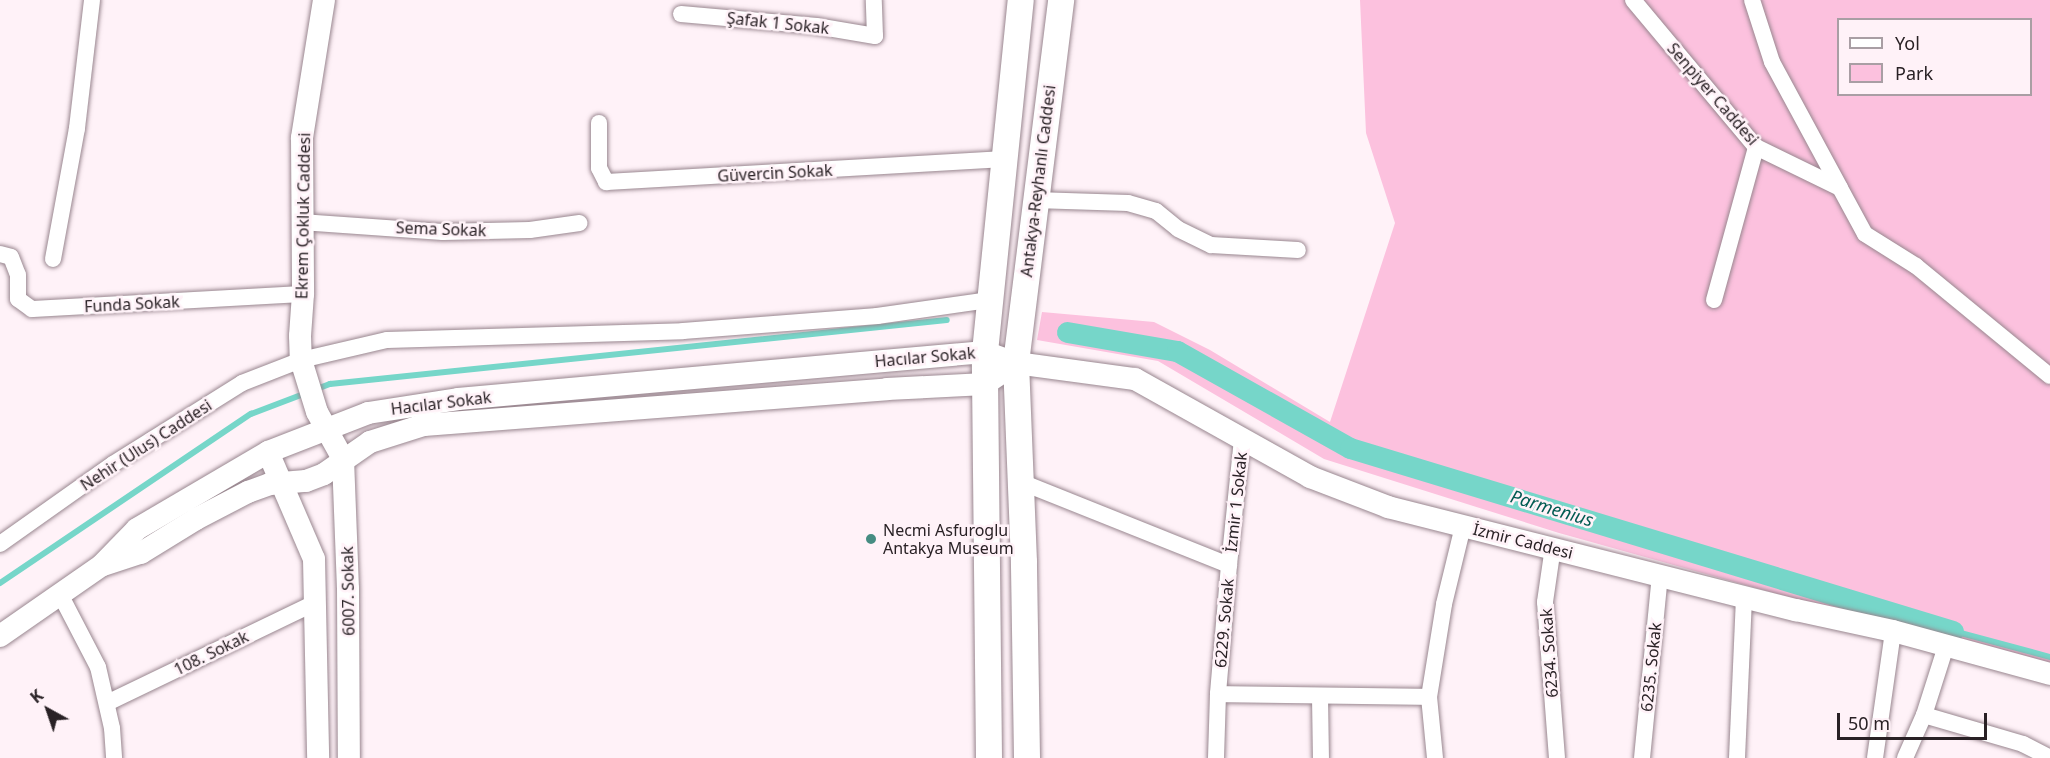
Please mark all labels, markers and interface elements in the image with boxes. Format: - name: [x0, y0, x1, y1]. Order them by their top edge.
- street label: Şafak 1 Sokak: [726, 8, 830, 38]
- legend: [1837, 18, 2032, 96]
- text: Yol: [1895, 31, 1920, 55]
- street label: Senpiyer Caddesi: [1663, 39, 1763, 149]
- text: Park: [1895, 61, 1933, 85]
- street label: Antakya-Reyhanlı Caddesi: [1017, 84, 1059, 278]
- street label: Ekrem Çokluk Caddesi: [292, 133, 314, 299]
- street label: Güvercin Sokak: [717, 160, 833, 186]
- street label: Sema Sokak: [395, 218, 487, 240]
- street label: Funda Sokak: [84, 292, 180, 316]
- street label: Hacılar Sokak: [874, 343, 976, 371]
- street label: Hacılar Sokak: [390, 387, 492, 419]
- street label: Nehir (Ulus) Caddesi: [77, 395, 215, 495]
- street label: İzmir 1 Sokak: [1221, 451, 1251, 553]
- water label: Parmenius: [1508, 485, 1596, 531]
- street label: İzmir Caddesi: [1471, 519, 1575, 563]
- place label: Necmi Asfuroglu Antakya Museum: [883, 520, 1014, 558]
- marker: Necmi Asfuroglu Antakya Museum: [864, 532, 878, 546]
- street label: 6007. Sokak: [338, 546, 358, 636]
- street label: 6229. Sokak: [1211, 578, 1237, 668]
- street label: 6234. Sokak: [1536, 608, 1562, 698]
- street label: 6235. Sokak: [1637, 621, 1665, 713]
- street label: 108. Sokak: [171, 627, 251, 679]
- north arrow: [18, 680, 78, 740]
- text: K: [25, 684, 48, 708]
- scale bar: [1840, 701, 1990, 739]
- text: 50 m: [1848, 711, 1890, 735]

